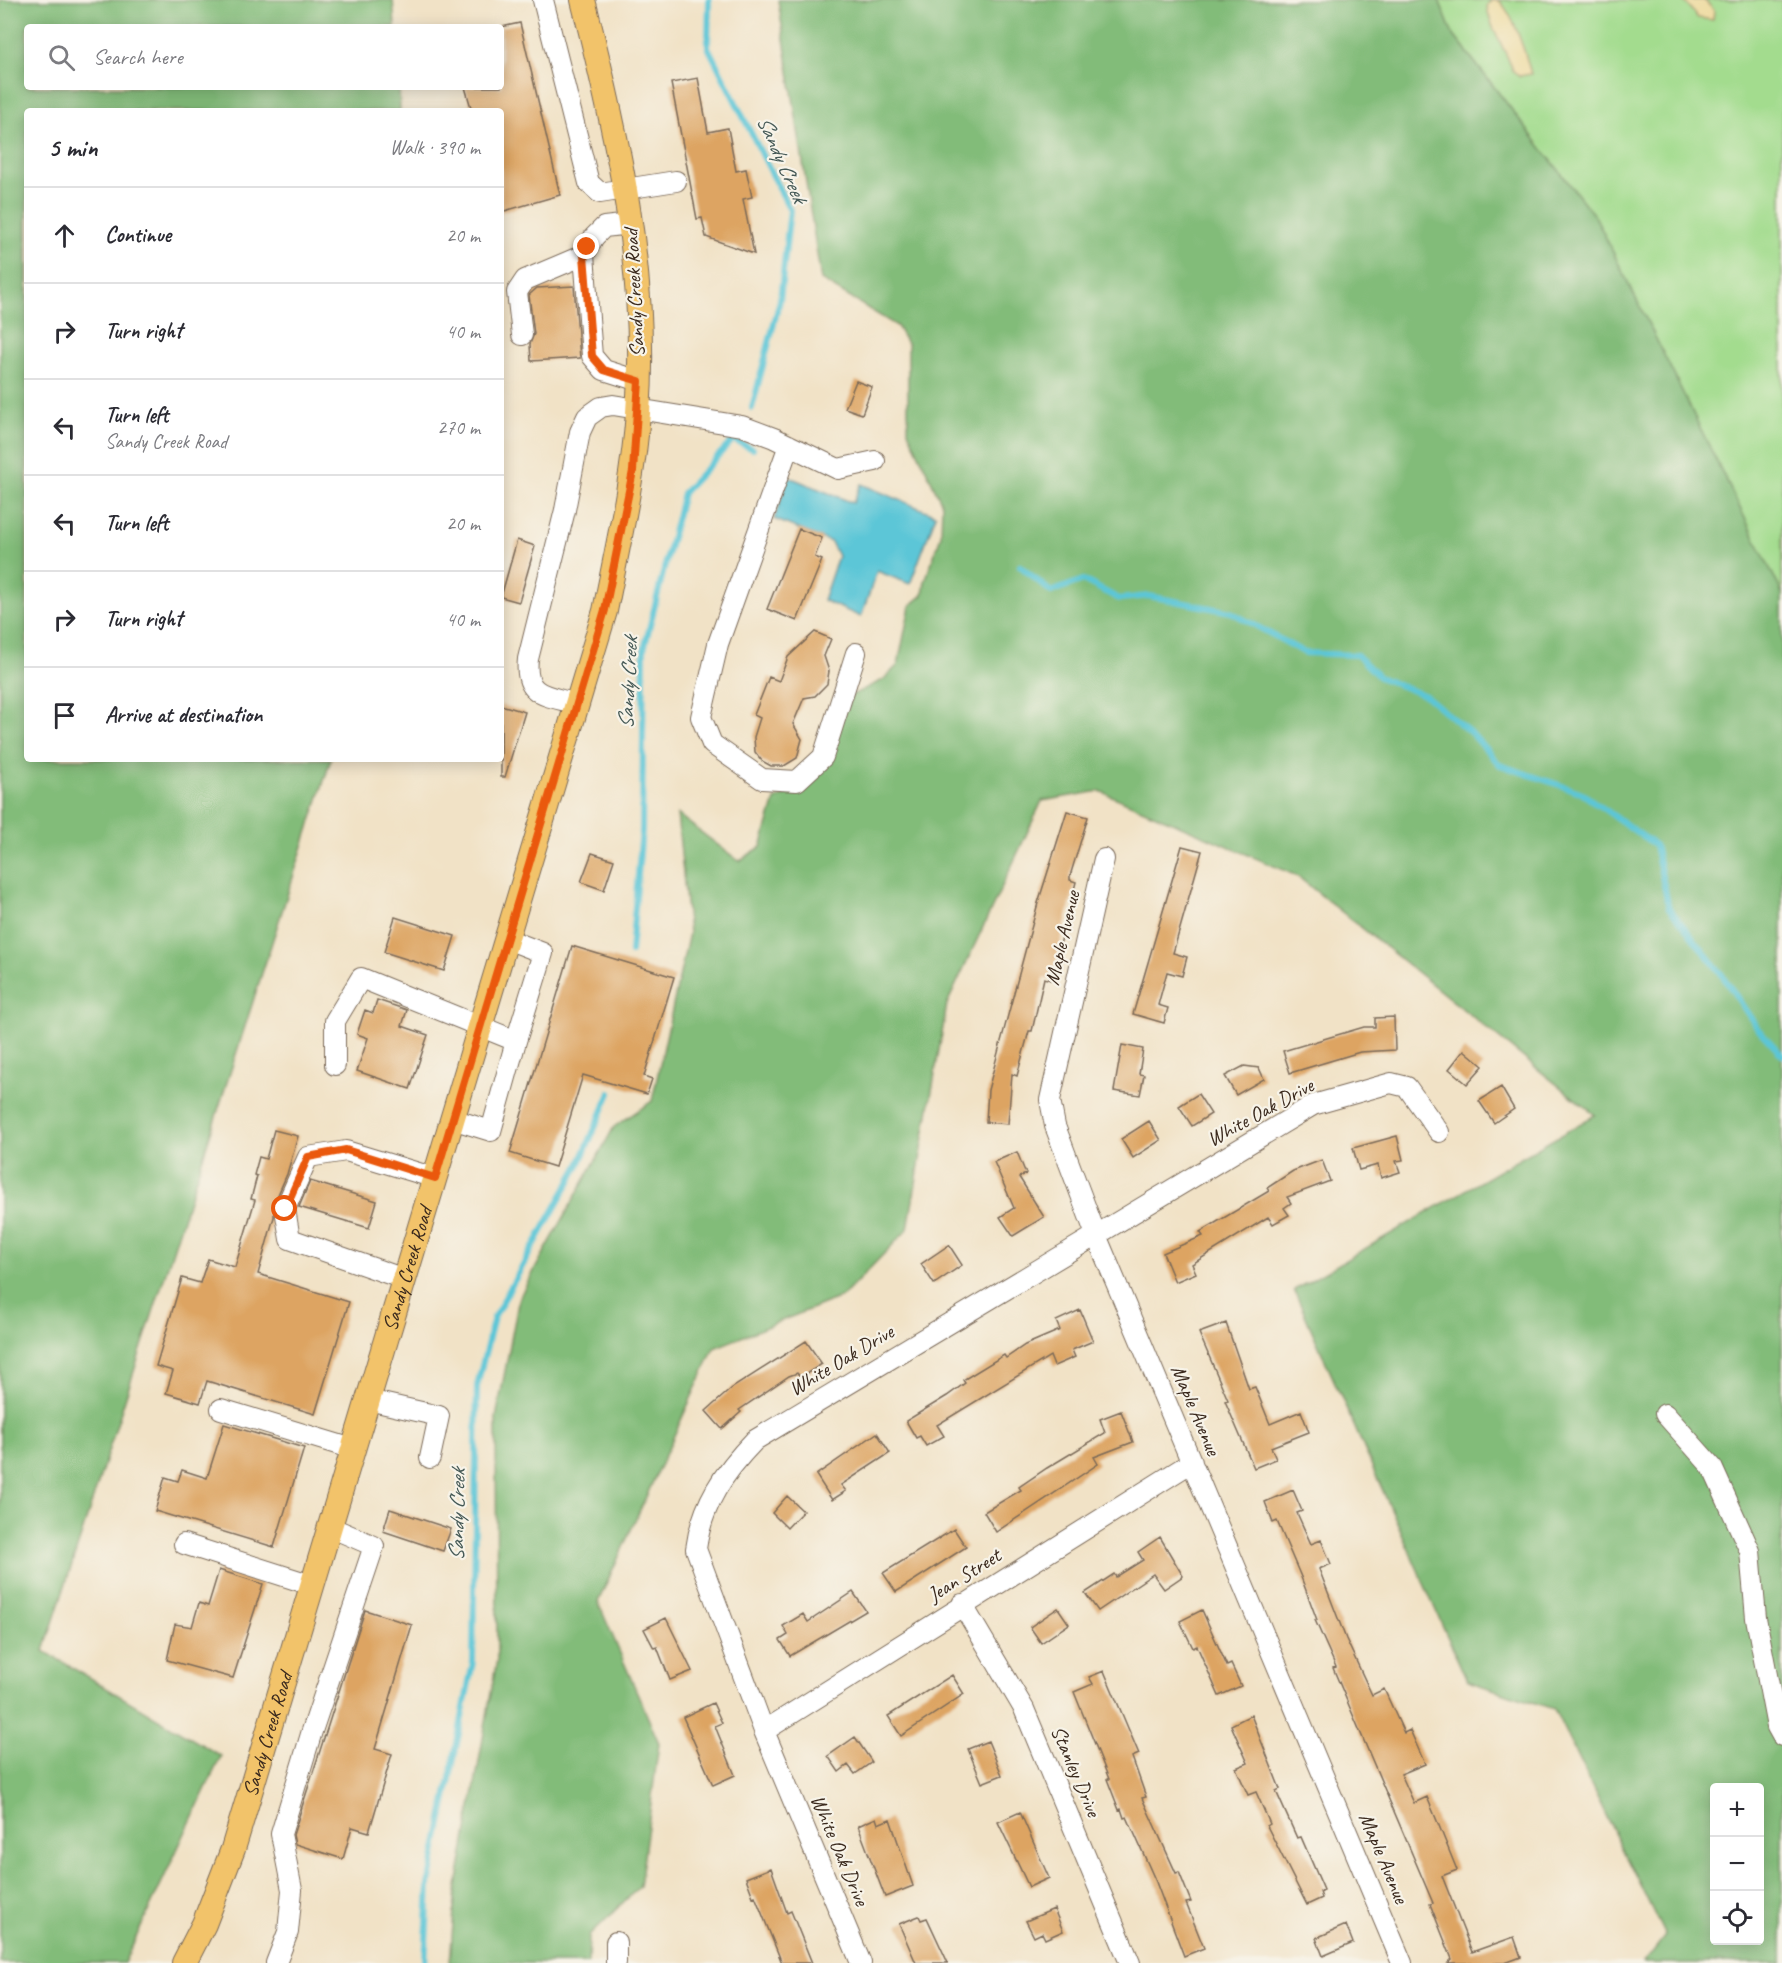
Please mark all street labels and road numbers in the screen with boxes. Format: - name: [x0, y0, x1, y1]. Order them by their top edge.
- street label: Sandy Creek Road: [618, 226, 650, 358]
- street label: Maple Avenue: [1039, 887, 1086, 988]
- street label: White Oak Drive: [1202, 1072, 1319, 1152]
- street label: Sandy Creek Road: [376, 1201, 439, 1334]
- street label: White Oak Drive: [784, 1318, 899, 1401]
- street label: Maple Avenue: [1165, 1361, 1227, 1460]
- street label: Jean Street: [922, 1541, 1007, 1608]
- street label: Sandy Creek Road: [237, 1666, 299, 1800]
- street label: Stanley Drive: [1045, 1722, 1108, 1822]
- street label: White Oak Drive: [805, 1791, 875, 1910]
- street label: Maple Avenue: [1353, 1809, 1415, 1908]

